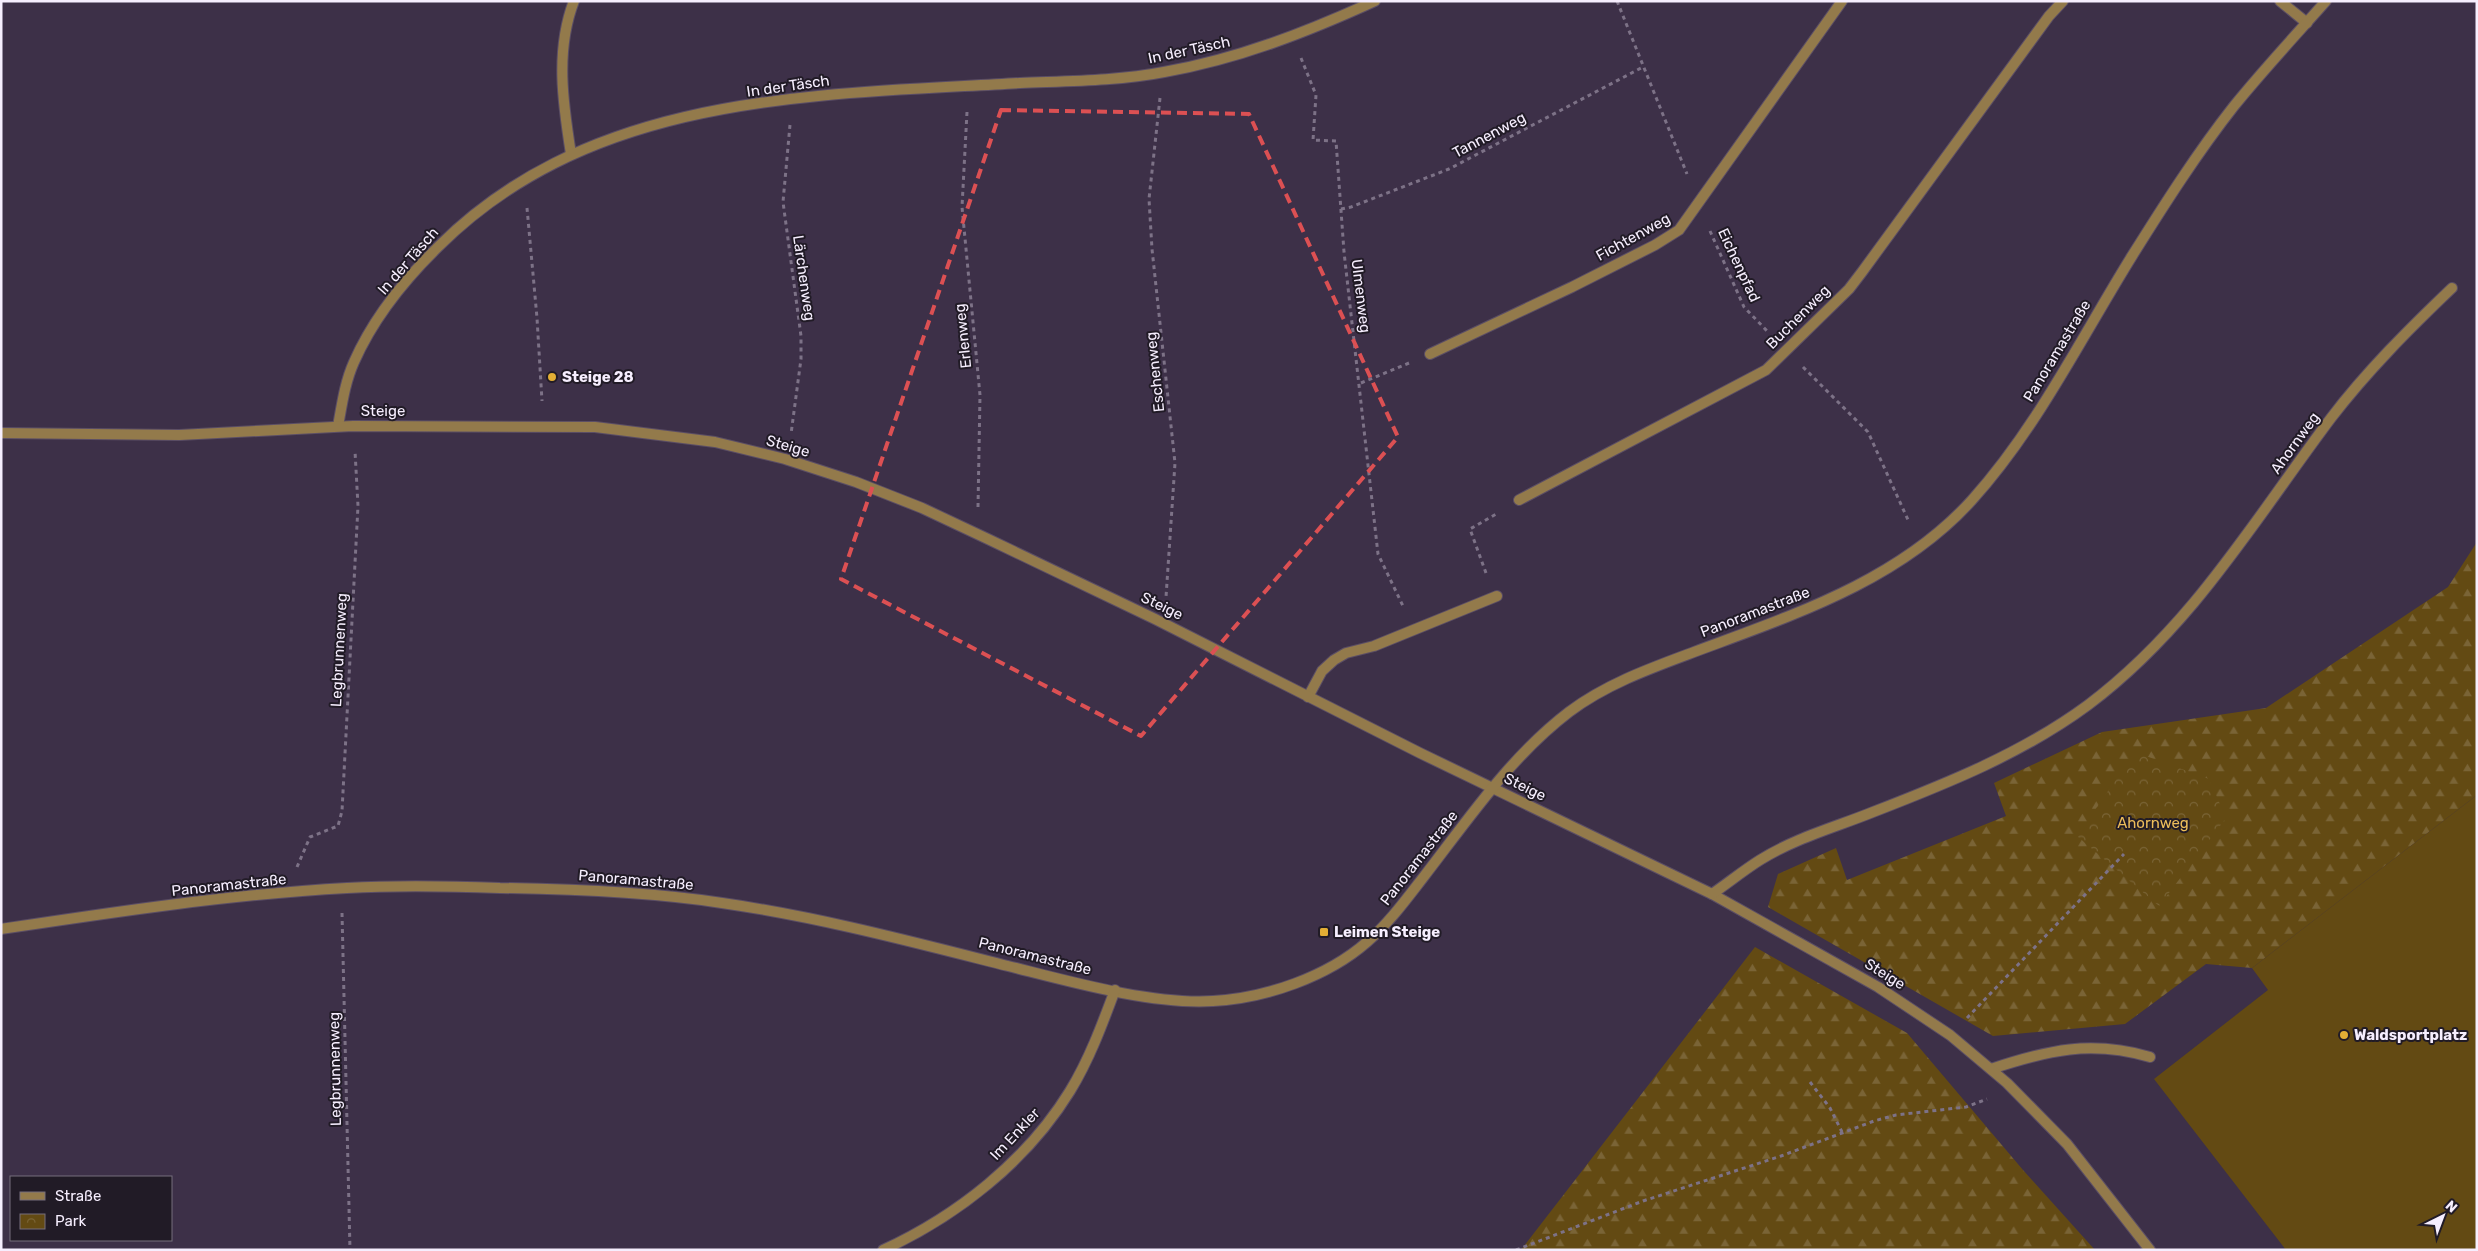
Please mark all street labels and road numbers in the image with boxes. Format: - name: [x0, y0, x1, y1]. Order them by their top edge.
- street label: In der Täsch: [1146, 33, 1232, 67]
- street label: In der Täsch: [745, 71, 831, 101]
- street label: Tannenweg: [1449, 108, 1529, 162]
- street label: Fichtenweg: [1593, 209, 1673, 265]
- street label: In der Täsch: [374, 224, 442, 298]
- street label: Eichenpfad: [1714, 225, 1764, 305]
- street label: Lärchenweg: [789, 234, 819, 322]
- street label: Ulmenweg: [1348, 258, 1374, 334]
- street label: Buchenweg: [1762, 281, 1834, 353]
- street label: Panoramastraße: [2020, 297, 2094, 405]
- street label: Erlenweg: [951, 303, 975, 369]
- street label: Eschenweg: [1142, 331, 1168, 413]
- street label: Steige: [361, 402, 405, 420]
- street label: Ahornweg: [2267, 409, 2323, 477]
- street label: Steige: [764, 431, 812, 461]
- street label: Panoramastraße: [1698, 583, 1812, 641]
- street label: Steige: [1138, 588, 1186, 624]
- street label: Legbrunnenweg: [327, 593, 351, 707]
- street label: Steige: [1501, 769, 1549, 805]
- street label: Panoramastraße: [1376, 807, 1462, 909]
- street label: Panoramastraße: [578, 866, 694, 894]
- street label: Panoramastraße: [171, 870, 287, 900]
- street label: Panoramastraße: [977, 933, 1093, 979]
- street label: Steige: [1861, 955, 1909, 993]
- street label: Legbrunnenweg: [325, 1012, 345, 1126]
- street label: Im Enkler: [986, 1104, 1044, 1164]

